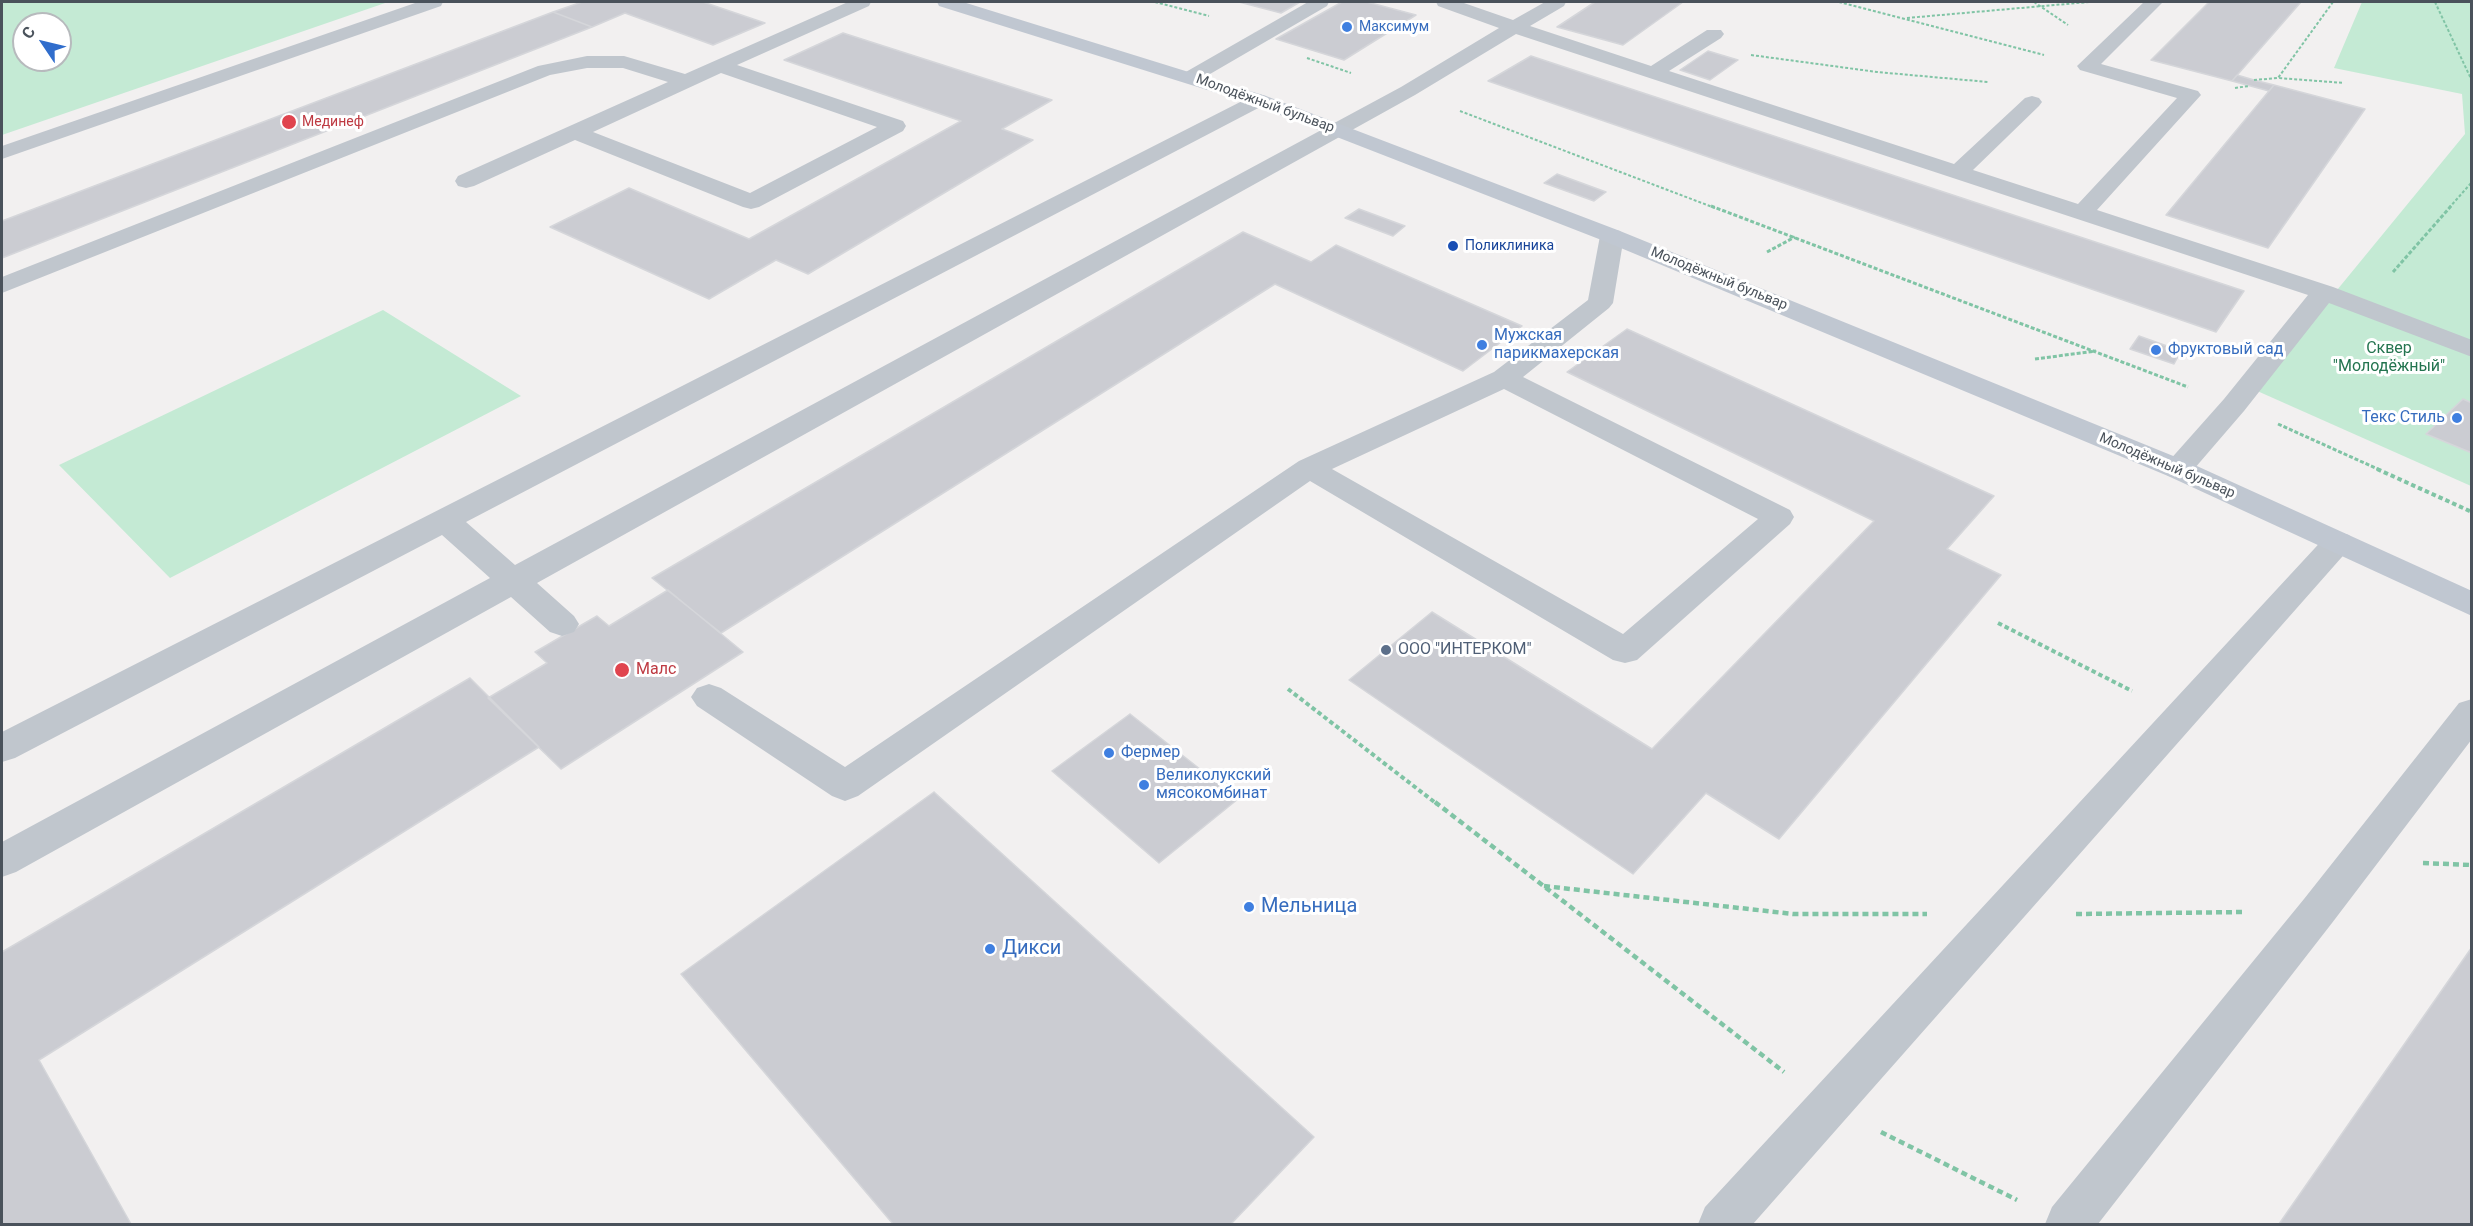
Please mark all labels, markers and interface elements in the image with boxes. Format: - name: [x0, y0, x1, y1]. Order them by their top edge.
- north arrow: [12, 12, 72, 72]
- place label: Максимум: [1359, 19, 1429, 35]
- marker: Максимум: [1340, 20, 1354, 34]
- text: С: [18, 23, 39, 42]
- street label: Молодёжный бульвар: [1194, 71, 1336, 137]
- marker: Мединеф: [280, 113, 298, 131]
- place label: Мединеф: [302, 114, 364, 130]
- place label: Поликлиника: [1465, 238, 1554, 254]
- marker: Поликлиника: [1446, 239, 1460, 253]
- street label: Молодёжный бульвар: [1648, 244, 1790, 314]
- place label: Мужская парикмахерская: [1494, 326, 1619, 364]
- marker: Мужская парикмахерская: [1475, 338, 1489, 352]
- park label: Сквер "Молодёжный": [2333, 339, 2445, 377]
- place label: Фруктовый сад: [2168, 340, 2283, 360]
- marker: Фруктовый сад: [2149, 343, 2163, 357]
- place label: Текс Стиль: [2362, 408, 2445, 428]
- marker: Текс Стиль: [2450, 411, 2464, 425]
- street label: Молодёжный бульвар: [2097, 430, 2237, 502]
- place label: ООО "ИНТЕРКОМ": [1398, 640, 1532, 660]
- marker: ООО "ИНТЕРКОМ": [1379, 643, 1393, 657]
- place label: Малс: [636, 660, 676, 680]
- marker: Малс: [613, 661, 631, 679]
- place label: Фермер: [1121, 743, 1180, 763]
- marker: Фермер: [1102, 746, 1116, 760]
- place label: Великолукский мясокомбинат: [1156, 766, 1271, 804]
- marker: Великолукский мясокомбинат: [1137, 778, 1151, 792]
- place label: Мельница: [1261, 895, 1357, 919]
- marker: Мельница: [1242, 900, 1256, 914]
- place label: Дикси: [1002, 937, 1061, 961]
- marker: Дикси: [983, 942, 997, 956]

